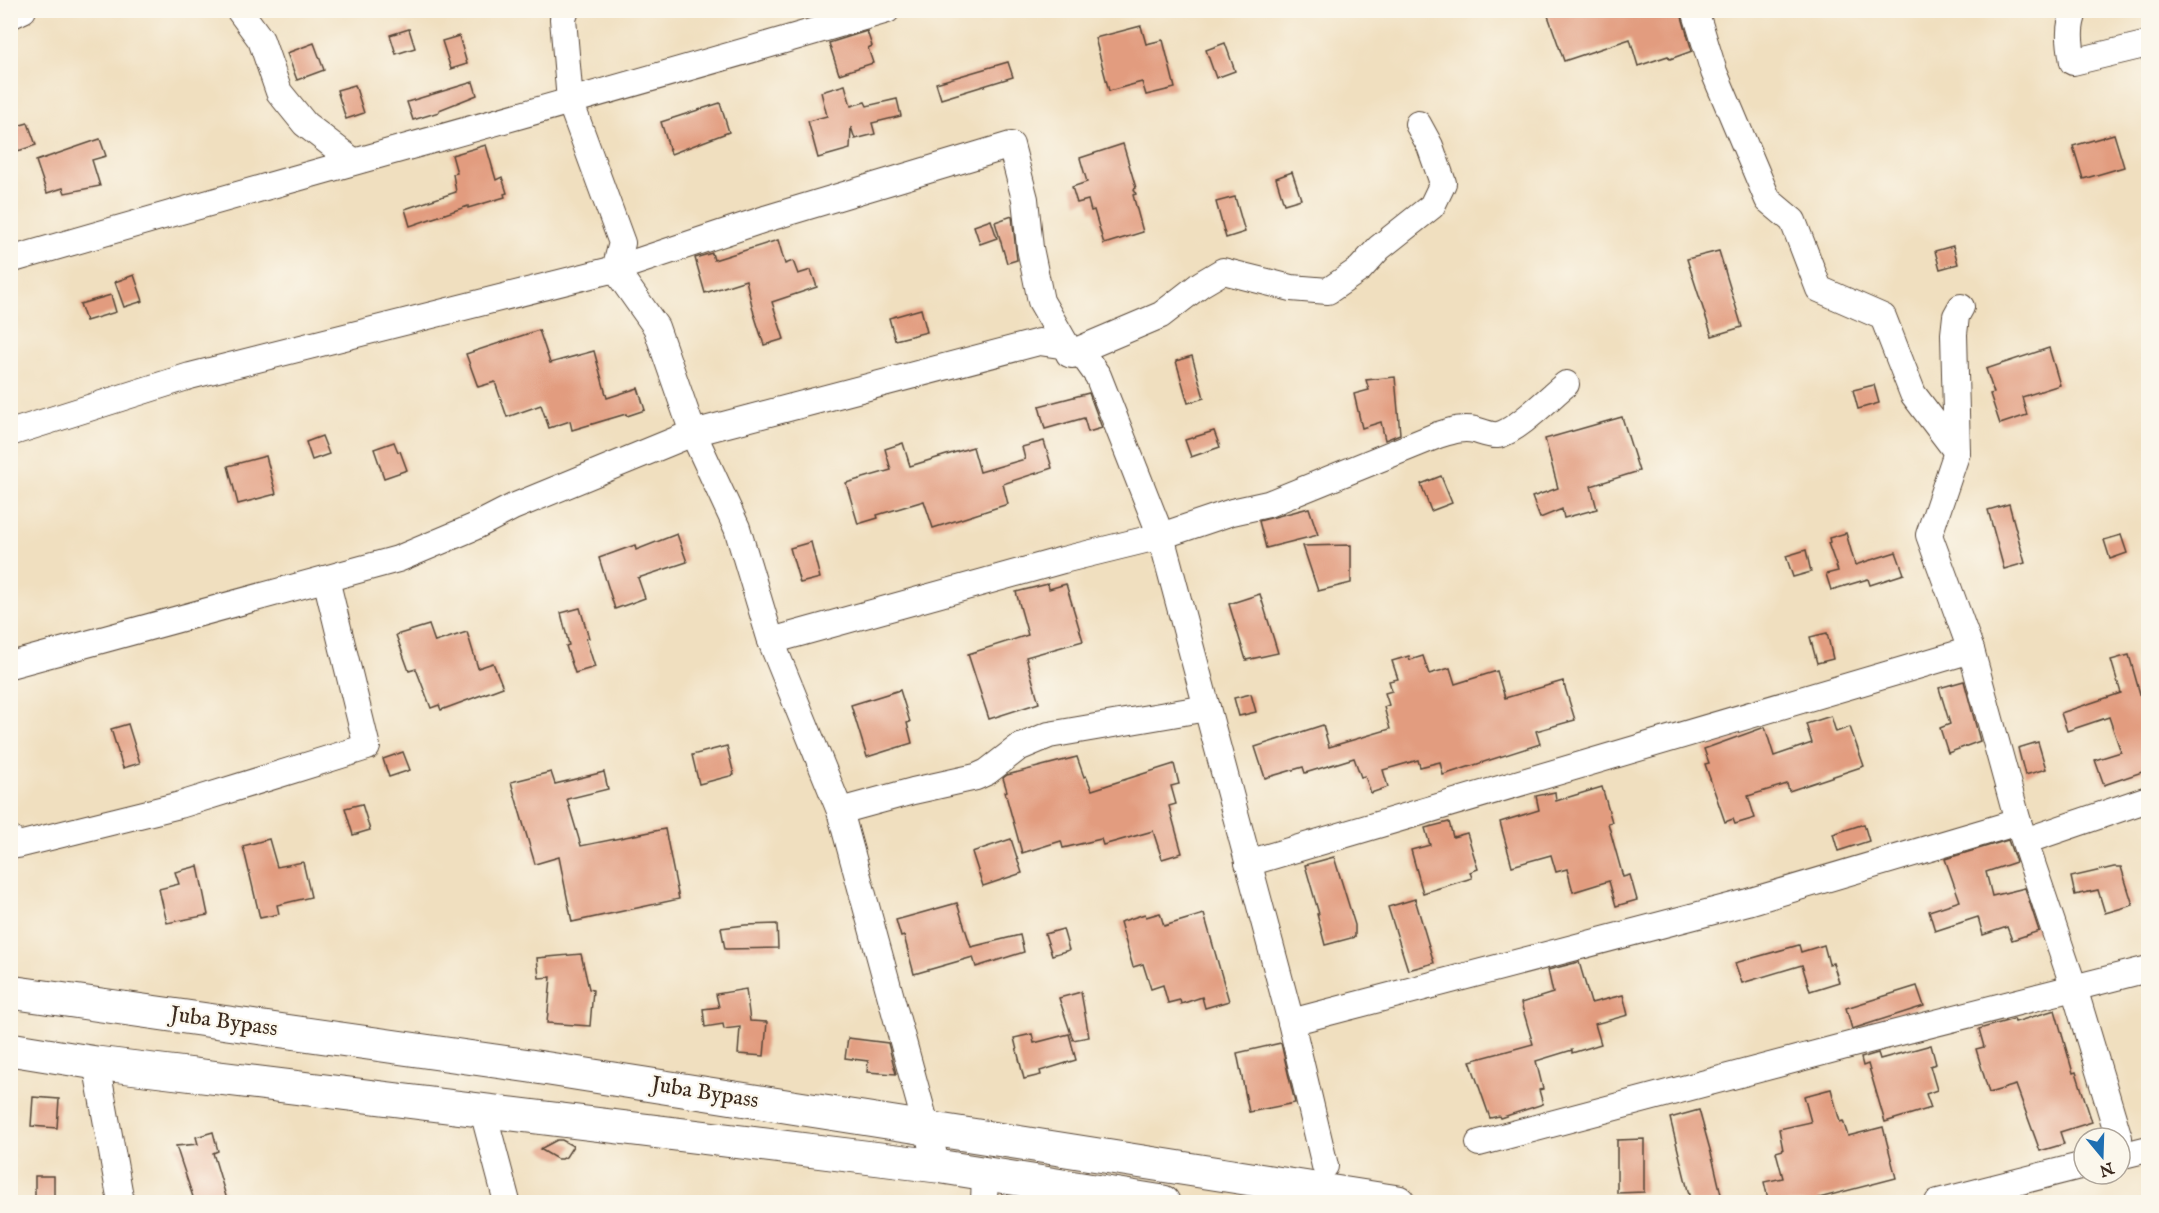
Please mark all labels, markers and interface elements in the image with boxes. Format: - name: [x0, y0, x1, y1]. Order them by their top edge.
- street label: Juba Bypass: [166, 1000, 280, 1043]
- street label: Juba Bypass: [646, 1070, 761, 1115]
- north arrow: [2072, 1126, 2132, 1186]
- text: N: [2096, 1156, 2117, 1180]

